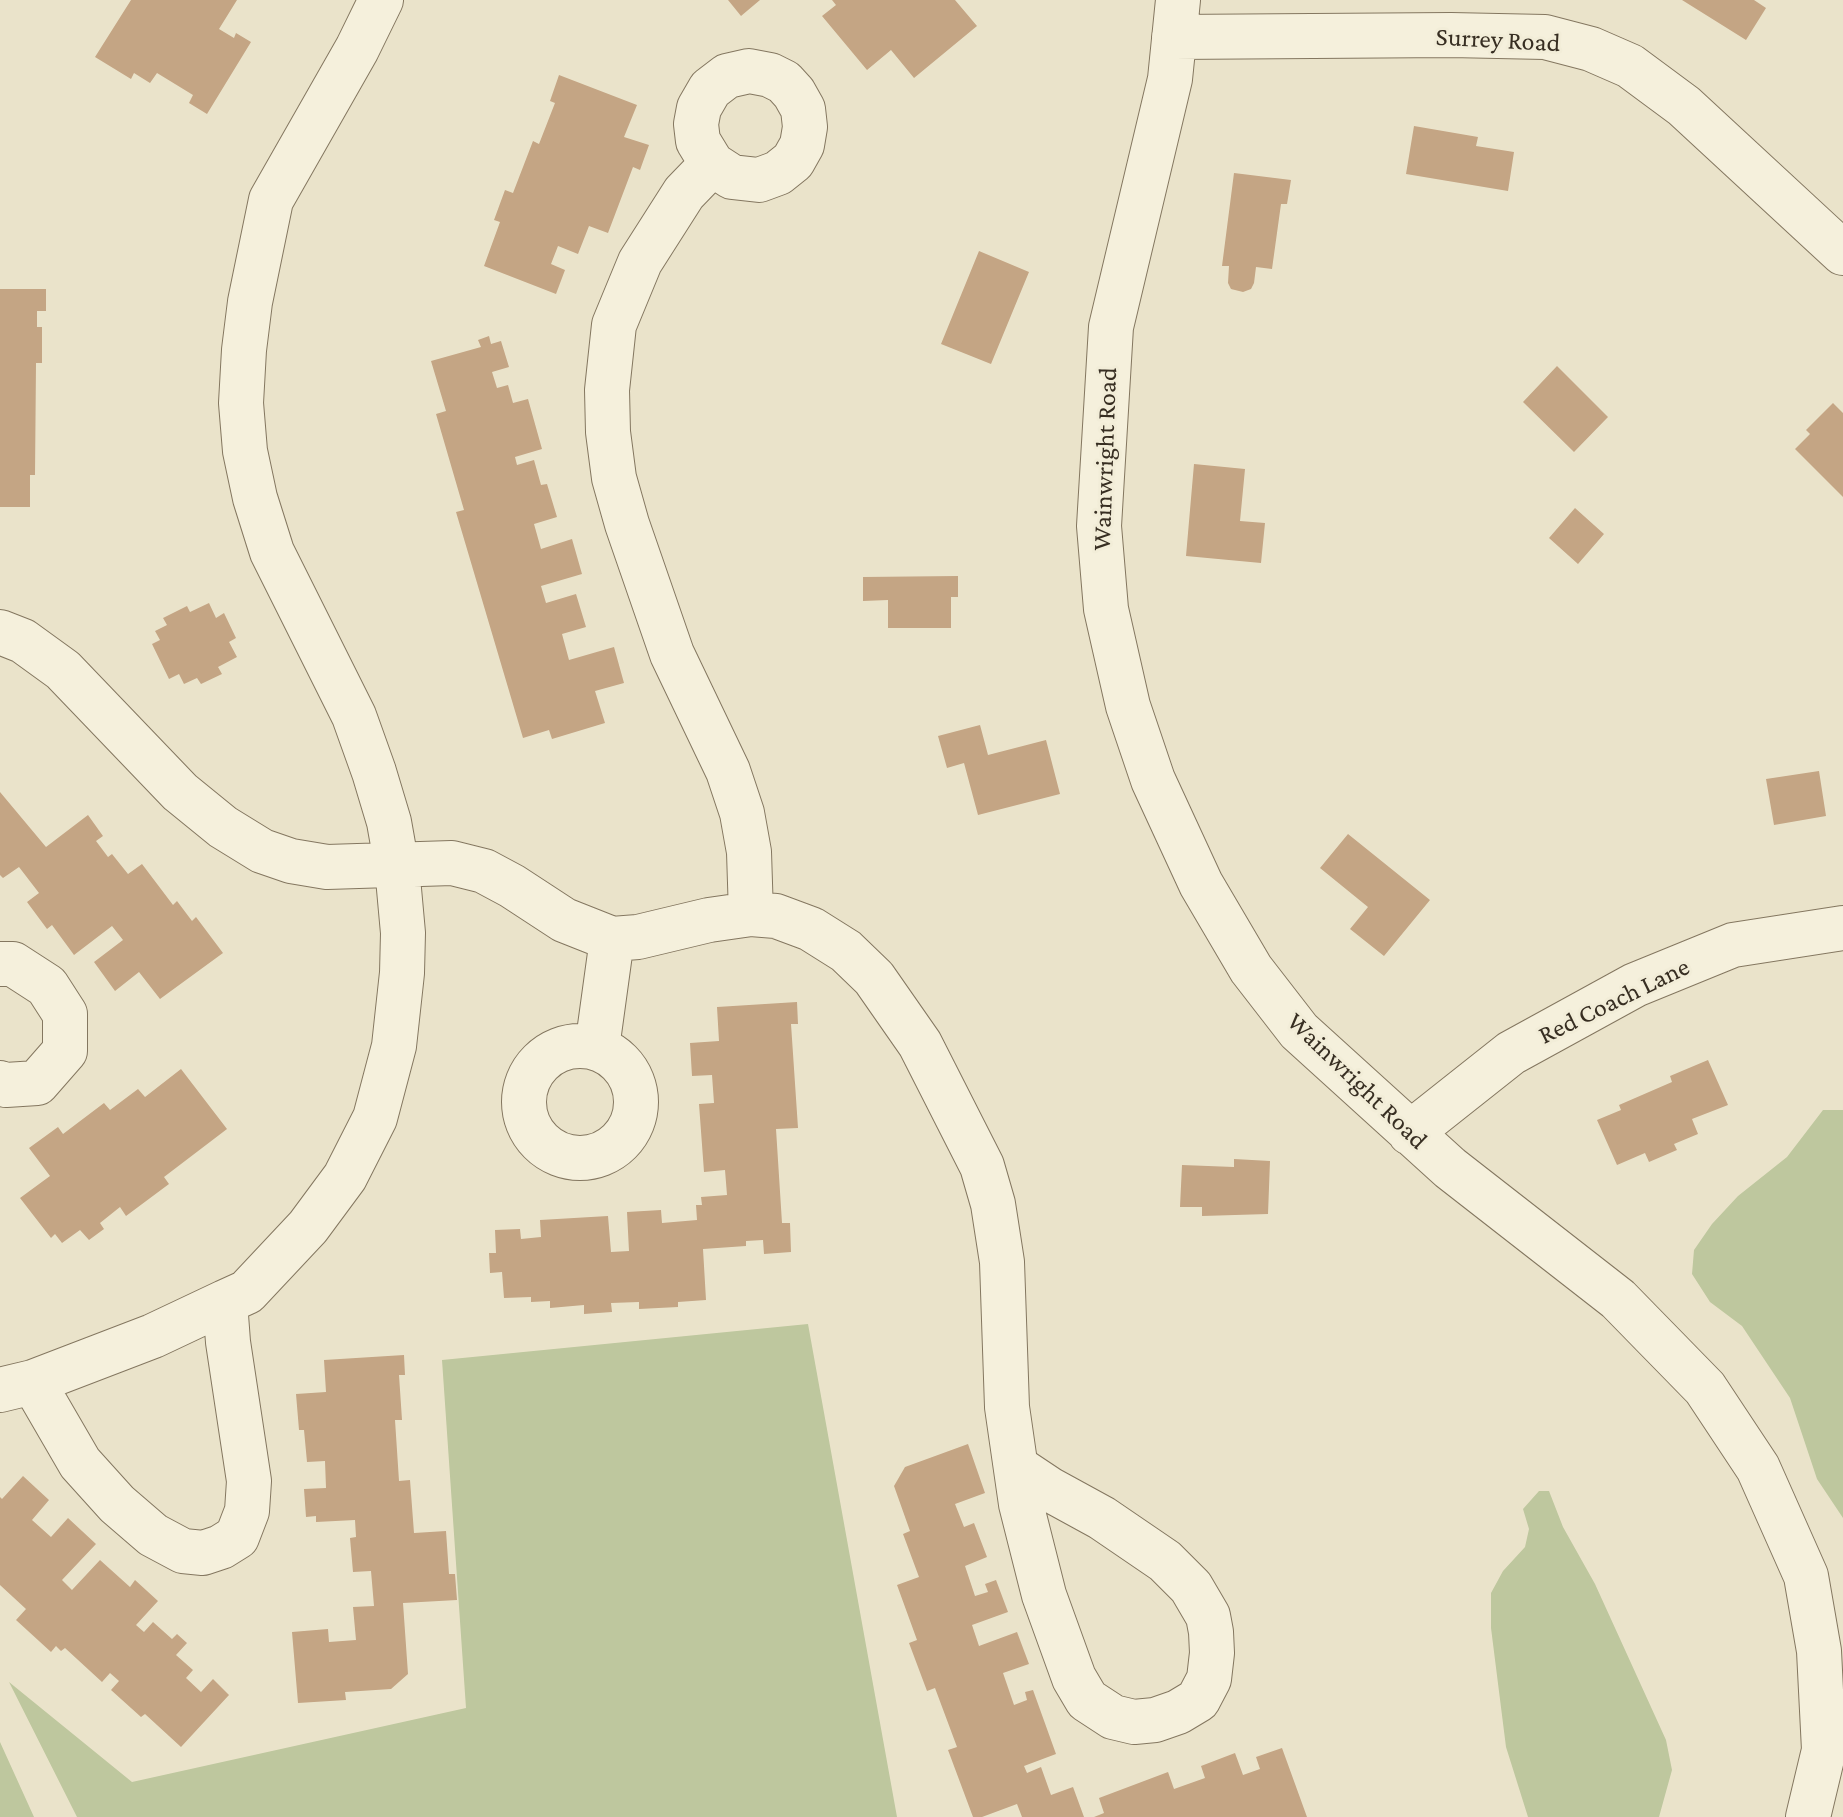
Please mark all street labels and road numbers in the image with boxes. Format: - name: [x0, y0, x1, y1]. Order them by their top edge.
- street label: Surrey Road: [1435, 21, 1561, 59]
- street label: Wainwright Road: [1086, 367, 1124, 551]
- street label: Red Coach Lane: [1533, 951, 1695, 1051]
- street label: Wainwright Road: [1280, 1006, 1434, 1156]

